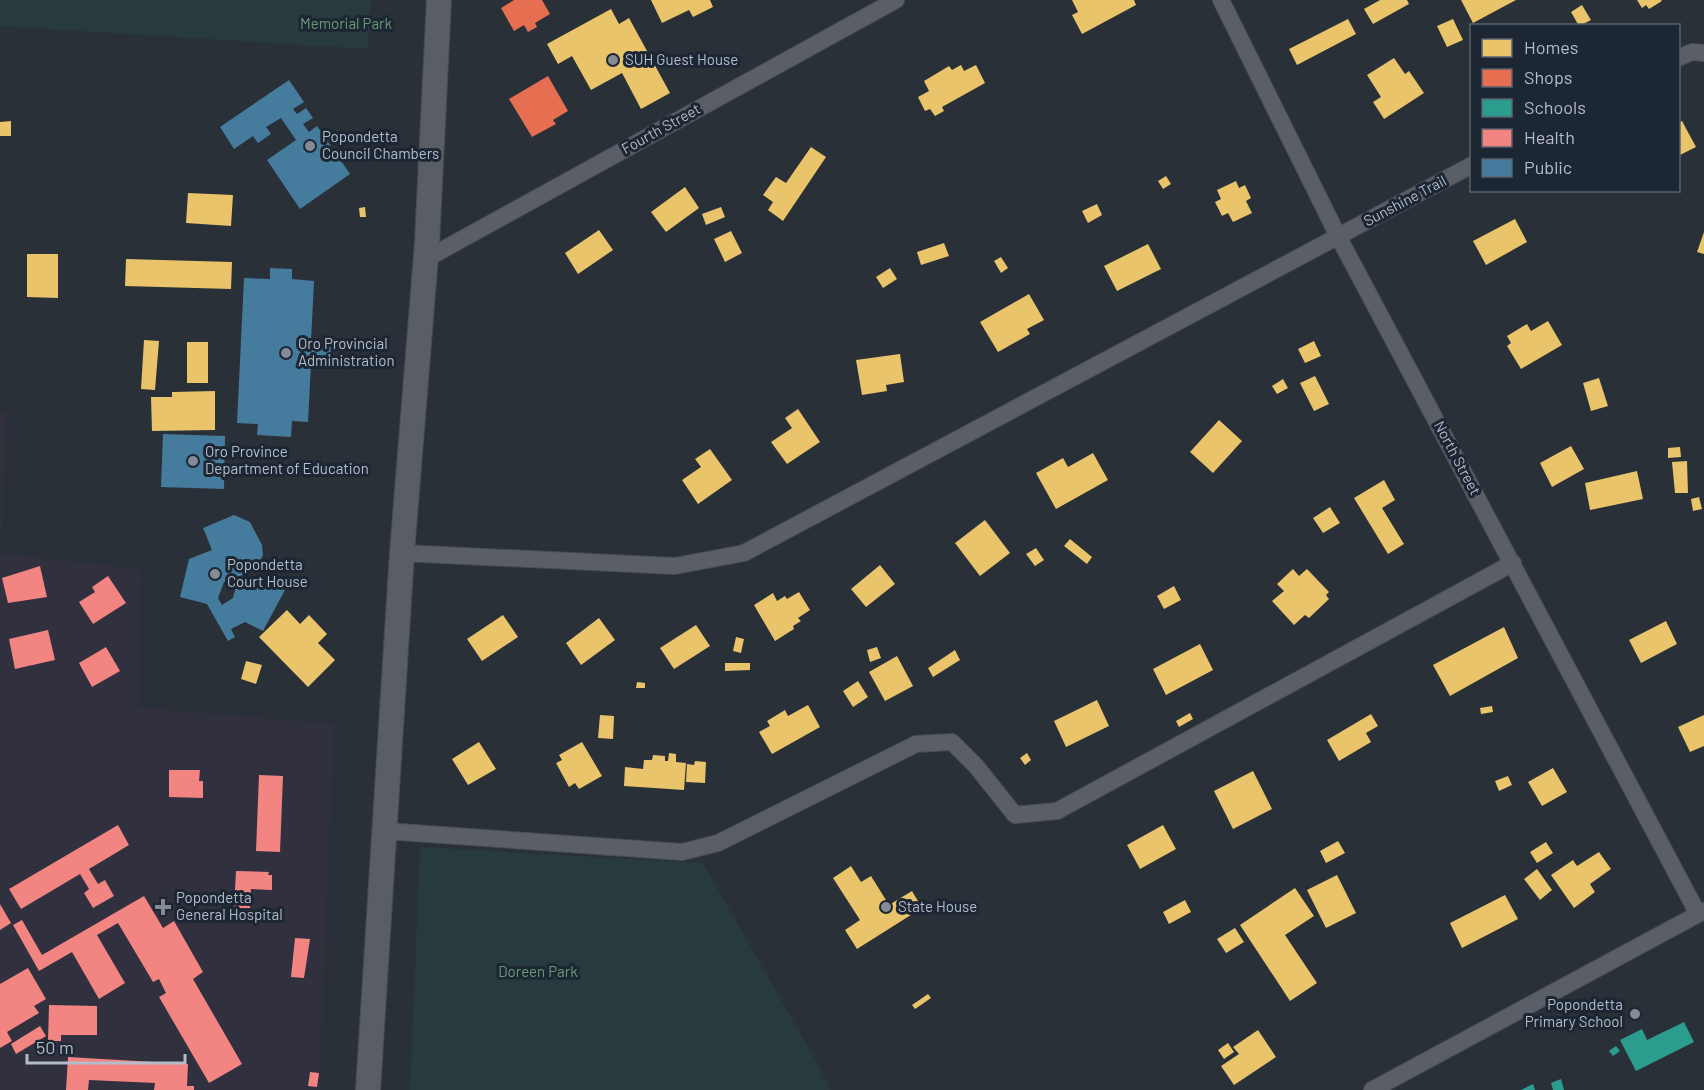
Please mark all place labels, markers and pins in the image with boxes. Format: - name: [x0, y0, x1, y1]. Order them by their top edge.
- place label: SUH Guest House: [625, 50, 738, 68]
- marker: SUH Guest House: [606, 53, 620, 67]
- place label: Popondetta Council Chambers: [322, 127, 439, 162]
- marker: Popondetta Council Chambers: [303, 139, 317, 153]
- place label: Oro Provincial Administration: [298, 334, 394, 369]
- marker: Oro Provincial Administration: [279, 346, 293, 360]
- place label: Oro Province Department of Education: [205, 442, 369, 477]
- marker: Oro Province Department of Education: [186, 454, 200, 468]
- place label: Popondetta Court House: [227, 555, 308, 590]
- marker: Popondetta Court House: [208, 567, 222, 581]
- place label: Popondetta General Hospital: [176, 888, 283, 923]
- place label: State House: [898, 897, 977, 915]
- marker: Popondetta General Hospital: [154, 898, 172, 916]
- marker: State House: [879, 900, 893, 914]
- place label: Popondetta Primary School: [1525, 995, 1623, 1030]
- marker: Popondetta Primary School: [1628, 1007, 1642, 1021]

